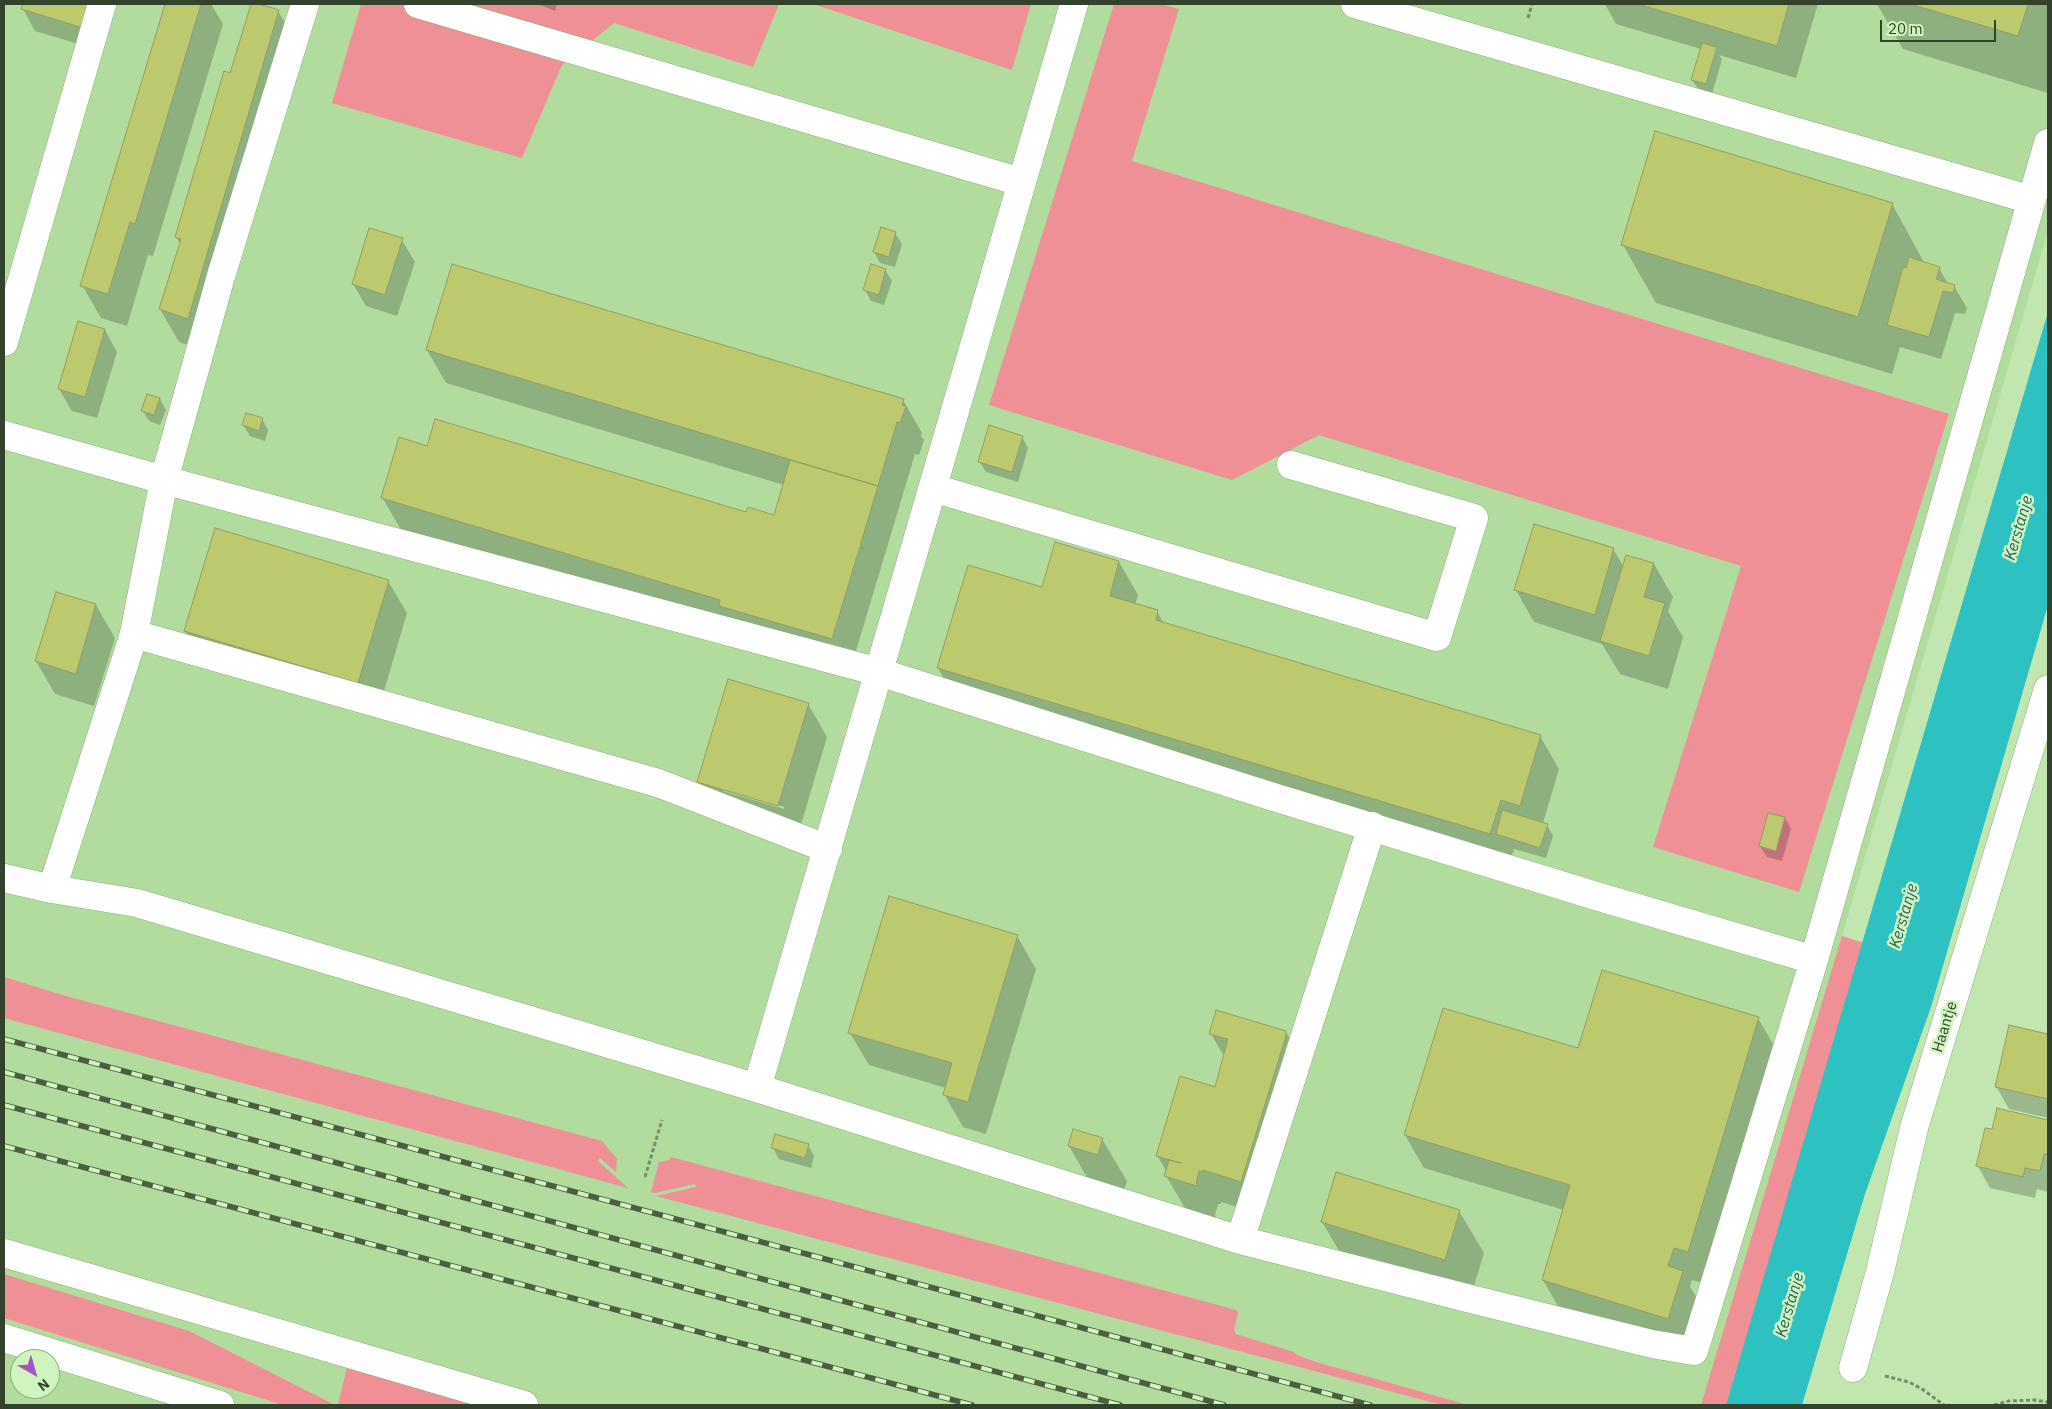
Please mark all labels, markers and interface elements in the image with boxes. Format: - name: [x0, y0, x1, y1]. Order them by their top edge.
- scale bar: [1882, 10, 1998, 42]
- text: 20 m: [1888, 19, 1923, 38]
- water label: Kerstanje: [2001, 494, 2037, 562]
- water label: Kerstanje: [1886, 882, 1922, 950]
- street label: Haantje: [1929, 999, 1961, 1055]
- water label: Kerstanje: [1772, 1271, 1808, 1339]
- north arrow: [10, 1349, 60, 1399]
- text: N: [34, 1375, 53, 1395]

